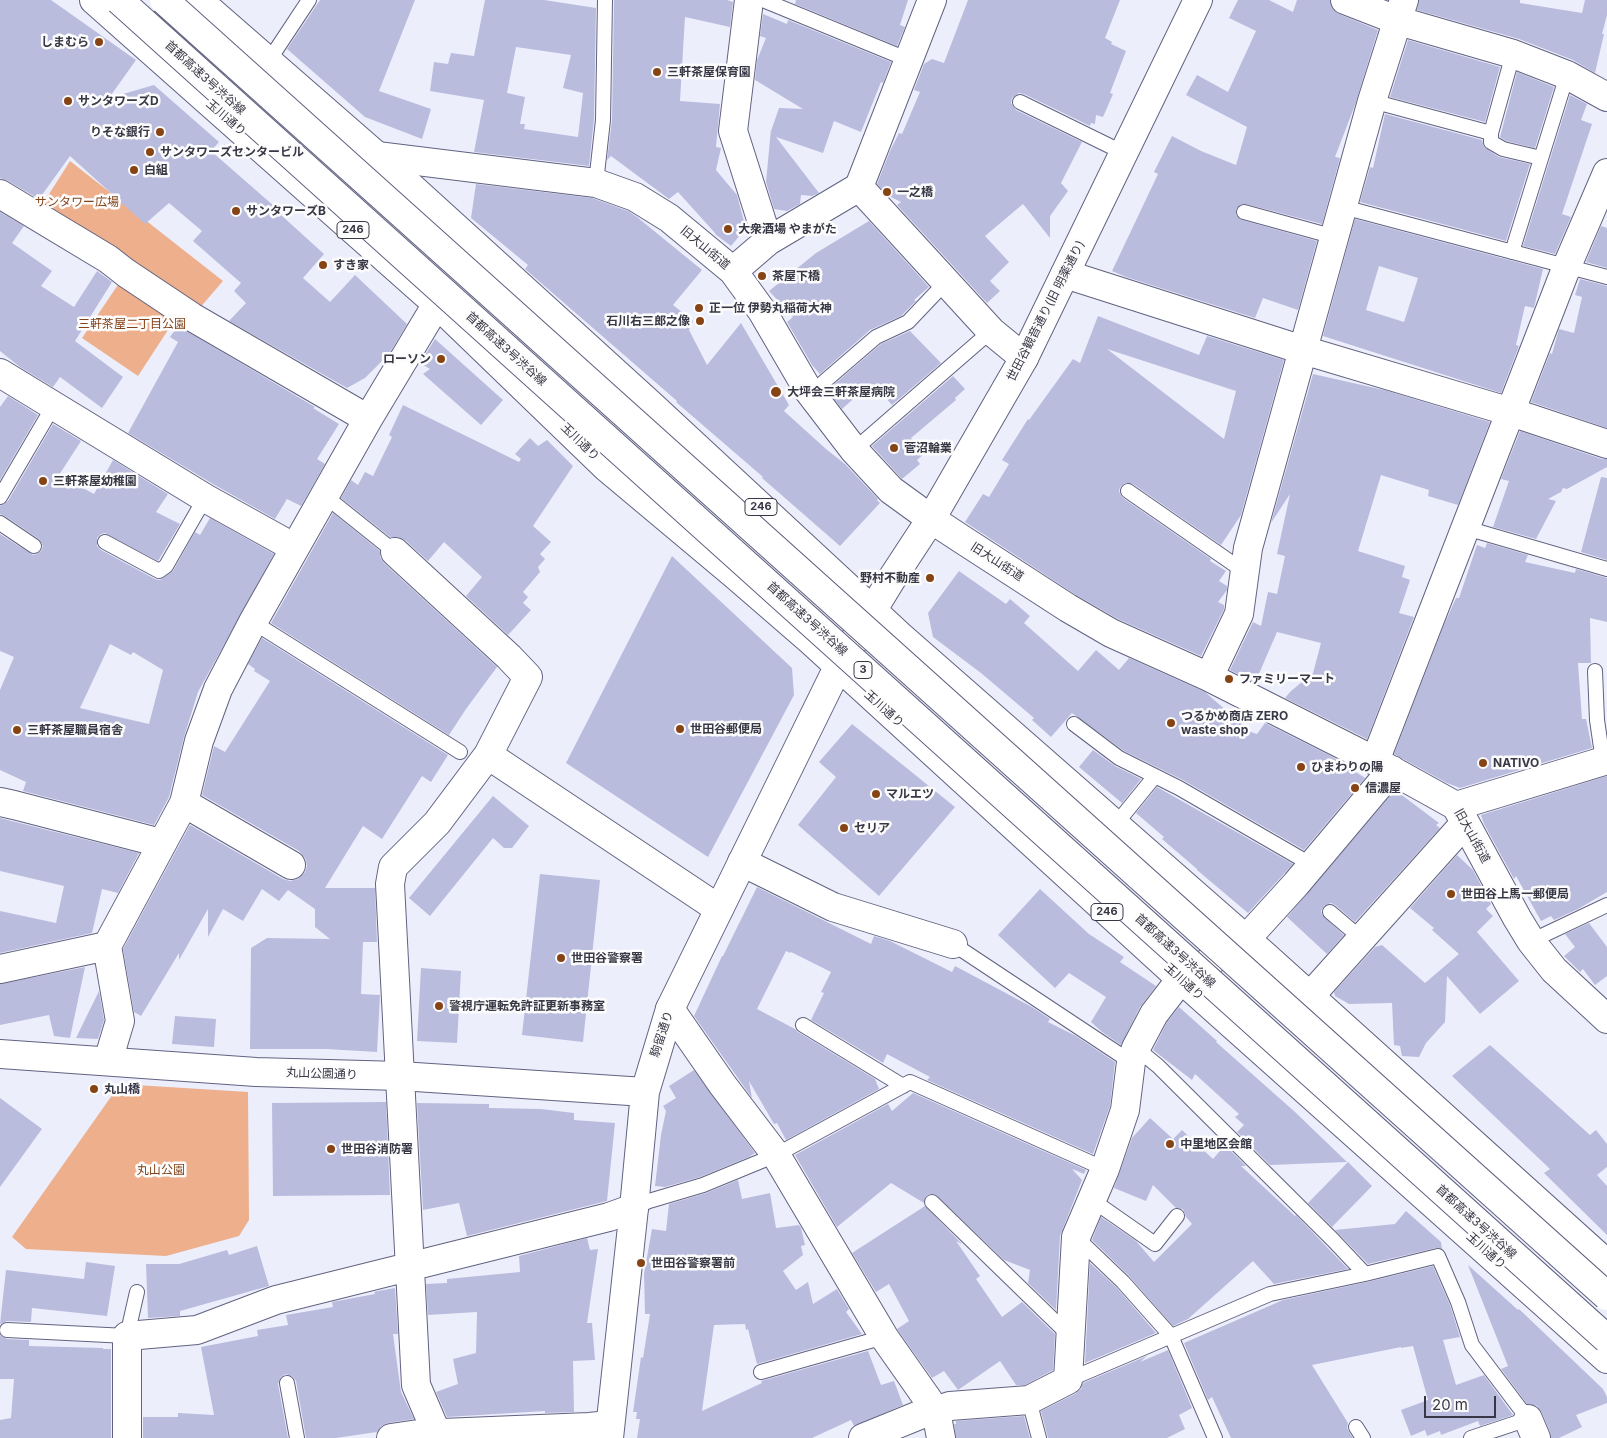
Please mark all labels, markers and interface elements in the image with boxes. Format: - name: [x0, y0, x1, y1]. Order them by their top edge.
- place label: しまむら: [41, 35, 89, 49]
- marker: しまむら: [93, 36, 105, 48]
- street label: 首都高速3号渋谷線: [162, 38, 248, 118]
- place label: 三軒茶屋保育園: [667, 65, 751, 79]
- marker: 三軒茶屋保育園: [651, 66, 663, 78]
- place label: サンタワーズD: [78, 94, 159, 108]
- marker: サンタワーズD: [62, 95, 74, 107]
- street label: 玉川通り: [203, 97, 249, 139]
- place label: りそな銀行: [90, 125, 150, 139]
- marker: りそな銀行: [154, 126, 166, 138]
- place label: サンタワーズセンタービル: [160, 145, 304, 159]
- marker: サンタワーズセンタービル: [144, 146, 156, 158]
- place label: 白組: [144, 163, 168, 177]
- marker: 白組: [128, 164, 140, 176]
- place label: 一之橋: [897, 185, 933, 199]
- marker: 一之橋: [881, 186, 893, 198]
- park label: サンタワー広場: [35, 195, 119, 209]
- place label: サンタワーズB: [246, 204, 326, 218]
- marker: サンタワーズB: [230, 205, 242, 217]
- road number: 246: [337, 222, 369, 238]
- place label: 大衆酒場 やまがた: [738, 222, 837, 236]
- street label: 旧大山街道: [677, 223, 733, 273]
- marker: 大衆酒場 やまがた: [722, 223, 734, 235]
- street label: 世田谷観音通り(旧 明薬通り): [1004, 238, 1088, 384]
- place label: すき家: [333, 258, 369, 272]
- marker: すき家: [317, 259, 329, 271]
- place label: 茶屋下橋: [772, 269, 820, 283]
- marker: 茶屋下橋: [756, 270, 768, 282]
- place label: 正一位 伊勢丸稲荷大神: [709, 301, 832, 315]
- marker: 正一位 伊勢丸稲荷大神: [693, 302, 705, 314]
- street label: 首都高速3号渋谷線: [463, 309, 549, 389]
- place label: 石川右三郎之像: [606, 314, 690, 328]
- marker: 石川右三郎之像: [694, 315, 706, 327]
- park label: 三軒茶屋二丁目公園: [78, 317, 186, 331]
- place label: ローソン: [383, 352, 431, 366]
- marker: ローソン: [435, 353, 447, 365]
- marker: 大坪会三軒茶屋病院: [769, 385, 783, 399]
- place label: 大坪会三軒茶屋病院: [787, 385, 895, 399]
- street label: 玉川通り: [558, 420, 602, 464]
- place label: 菅沼輪業: [904, 441, 952, 455]
- marker: 菅沼輪業: [888, 442, 900, 454]
- place label: 三軒茶屋幼稚園: [53, 474, 137, 488]
- marker: 三軒茶屋幼稚園: [37, 475, 49, 487]
- road number: 246: [745, 498, 777, 516]
- street label: 旧大山街道: [968, 540, 1026, 584]
- place label: 野村不動産: [860, 571, 920, 585]
- marker: 野村不動産: [924, 572, 936, 584]
- street label: 首都高速3号渋谷線: [764, 579, 850, 659]
- road number: 3: [854, 662, 872, 678]
- place label: ファミリーマート: [1239, 672, 1335, 686]
- marker: ファミリーマート: [1223, 673, 1235, 685]
- street label: 玉川通り: [861, 688, 907, 730]
- place label: つるかめ商店 ZERO waste shop: [1181, 709, 1288, 737]
- marker: つるかめ商店 ZERO waste shop: [1165, 717, 1177, 729]
- place label: 世田谷郵便局: [690, 722, 762, 736]
- place label: 三軒茶屋職員宿舎: [27, 723, 123, 737]
- marker: 世田谷郵便局: [674, 723, 686, 735]
- marker: 三軒茶屋職員宿舎: [11, 724, 23, 736]
- place label: NATIVO: [1493, 756, 1539, 770]
- marker: NATIVO: [1477, 757, 1489, 769]
- place label: ひまわりの陽: [1311, 760, 1383, 774]
- marker: ひまわりの陽: [1295, 761, 1307, 773]
- place label: 信濃屋: [1365, 781, 1401, 795]
- marker: 信濃屋: [1349, 782, 1361, 794]
- place label: マルエツ: [886, 787, 934, 801]
- marker: マルエツ: [870, 788, 882, 800]
- street label: 旧大山街道: [1451, 806, 1493, 866]
- place label: セリア: [854, 821, 890, 835]
- marker: セリア: [838, 822, 850, 834]
- place label: 世田谷上馬一郵便局: [1461, 887, 1569, 901]
- marker: 世田谷上馬一郵便局: [1445, 888, 1457, 900]
- road number: 246: [1091, 904, 1123, 920]
- street label: 首都高速3号渋谷線: [1132, 911, 1218, 991]
- place label: 世田谷警察署: [571, 951, 643, 965]
- marker: 世田谷警察署: [555, 952, 567, 964]
- street label: 玉川通り: [1161, 961, 1207, 1003]
- place label: 警視庁運転免許証更新事務室: [449, 999, 605, 1013]
- marker: 警視庁運転免許証更新事務室: [433, 1000, 445, 1012]
- street label: 駒留通り: [648, 1009, 676, 1059]
- street label: 丸山公園通り: [286, 1066, 358, 1082]
- place label: 丸山橋: [104, 1082, 140, 1096]
- marker: 丸山橋: [88, 1083, 100, 1095]
- place label: 中里地区会館: [1180, 1137, 1252, 1151]
- marker: 中里地区会館: [1164, 1138, 1176, 1150]
- place label: 世田谷消防署: [341, 1142, 413, 1156]
- marker: 世田谷消防署: [325, 1143, 337, 1155]
- park label: 丸山公園: [137, 1163, 185, 1177]
- street label: 首都高速3号渋谷線: [1433, 1182, 1519, 1262]
- street label: 玉川通り: [1463, 1230, 1509, 1272]
- place label: 世田谷警察署前: [651, 1256, 735, 1270]
- marker: 世田谷警察署前: [635, 1257, 647, 1269]
- scale bar: [1427, 1386, 1500, 1418]
- text: 20 m: [1432, 1395, 1468, 1414]

